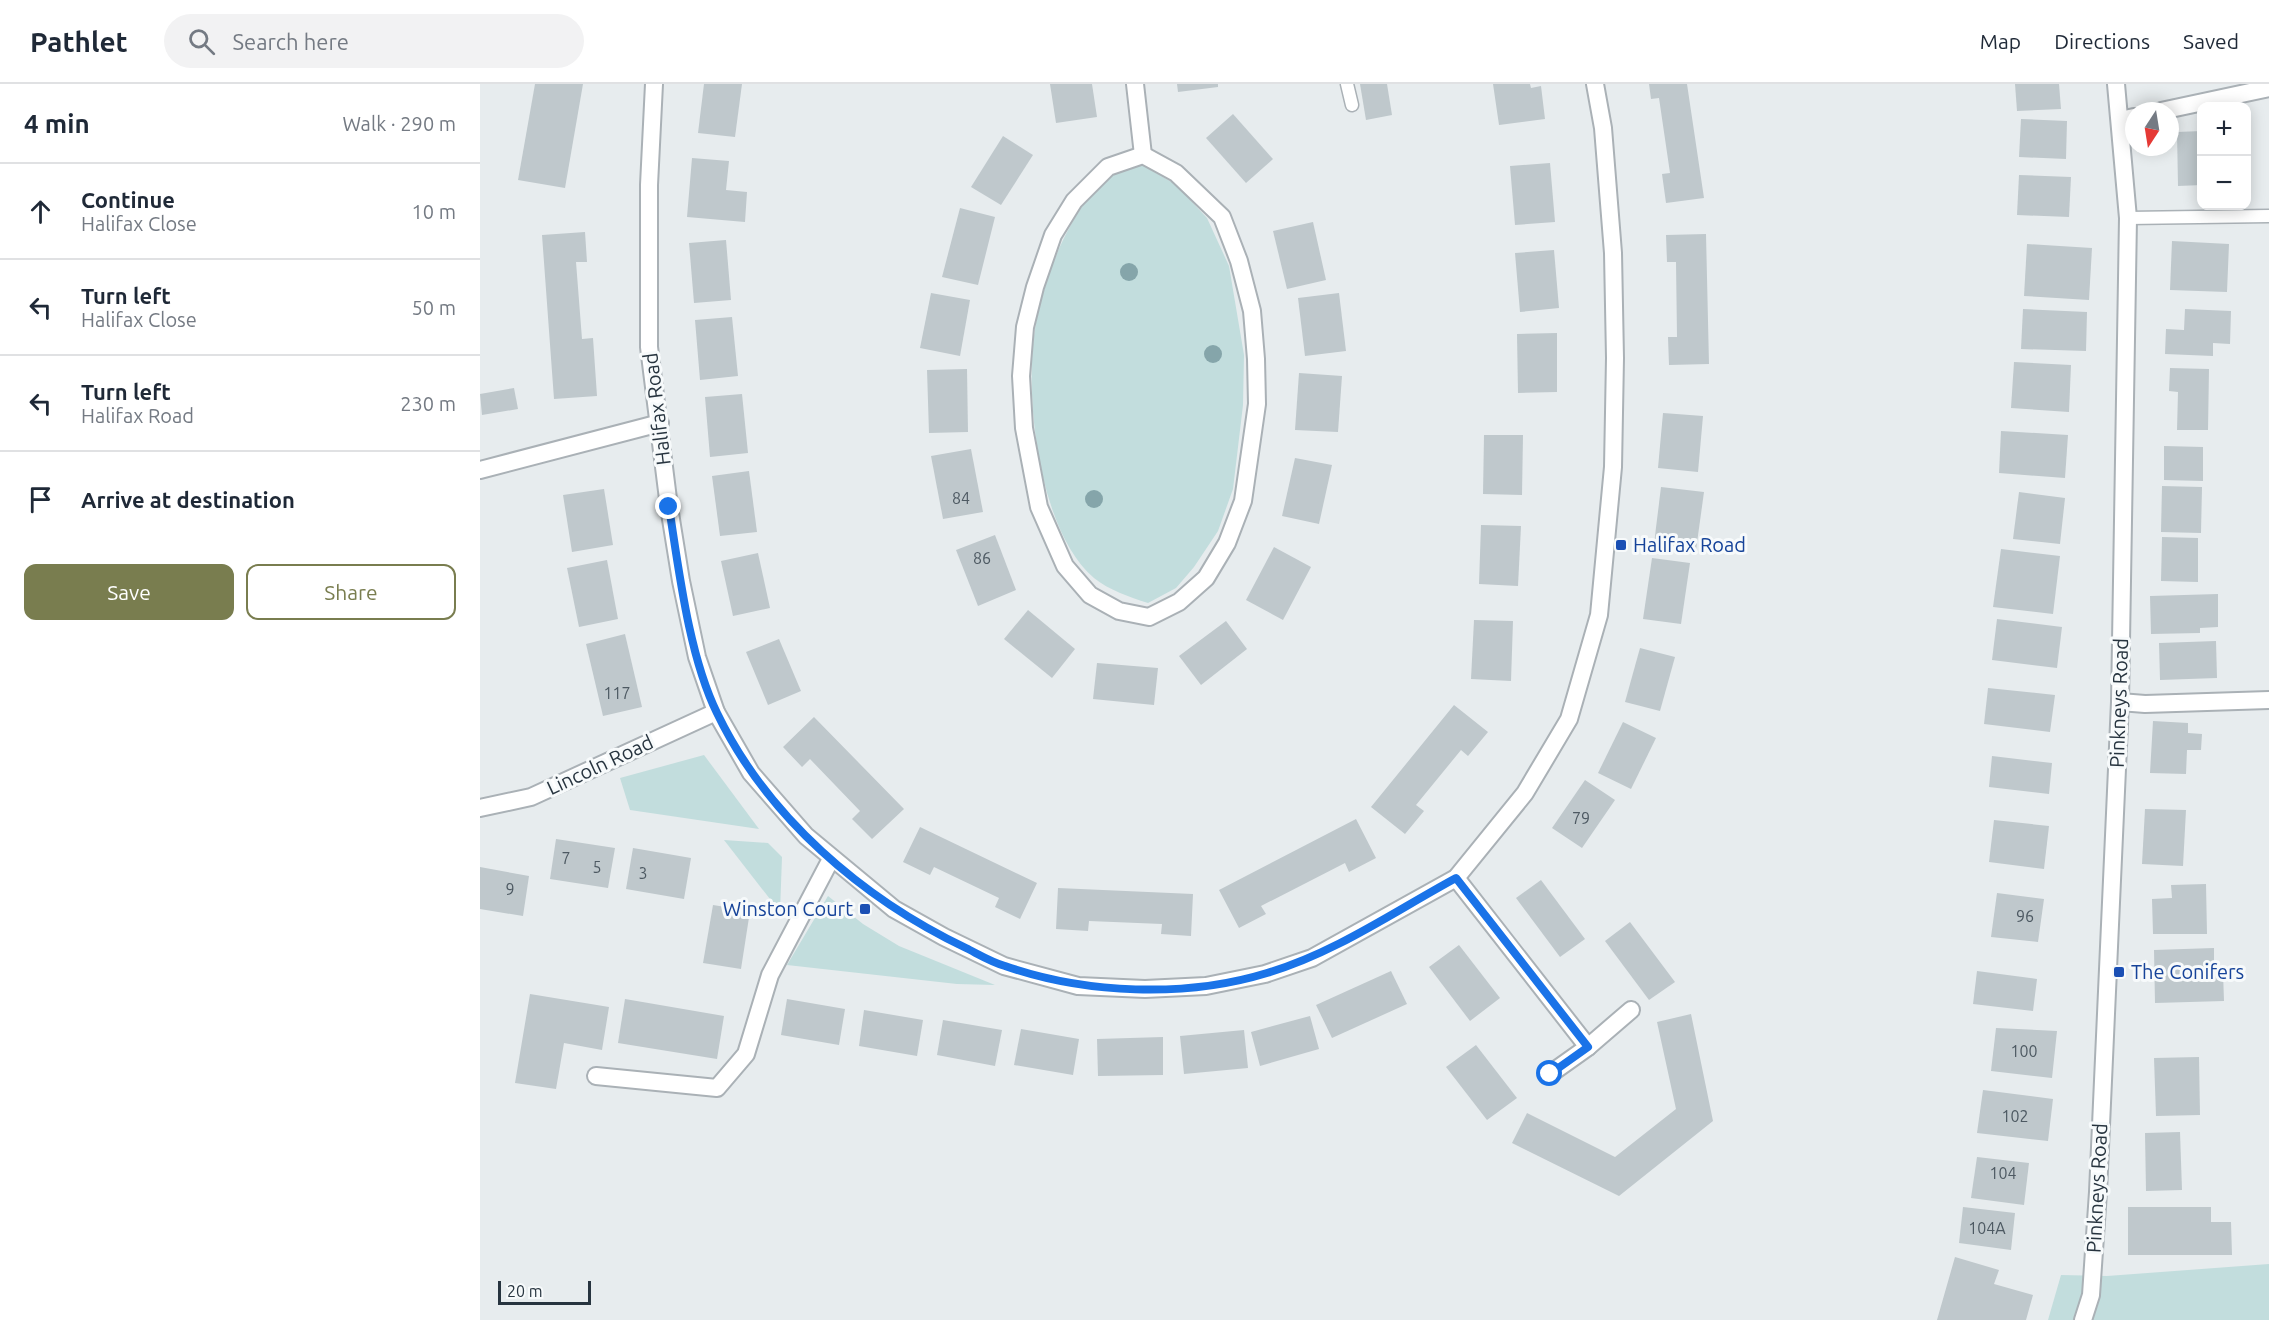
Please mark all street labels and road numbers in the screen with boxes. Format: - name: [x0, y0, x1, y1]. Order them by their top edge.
- street label: Halifax Road: [638, 352, 675, 467]
- street label: Pinkneys Road: [2105, 638, 2132, 768]
- street label: Lincoln Road: [543, 730, 657, 799]
- street label: Pinkneys Road: [2082, 1123, 2111, 1253]

